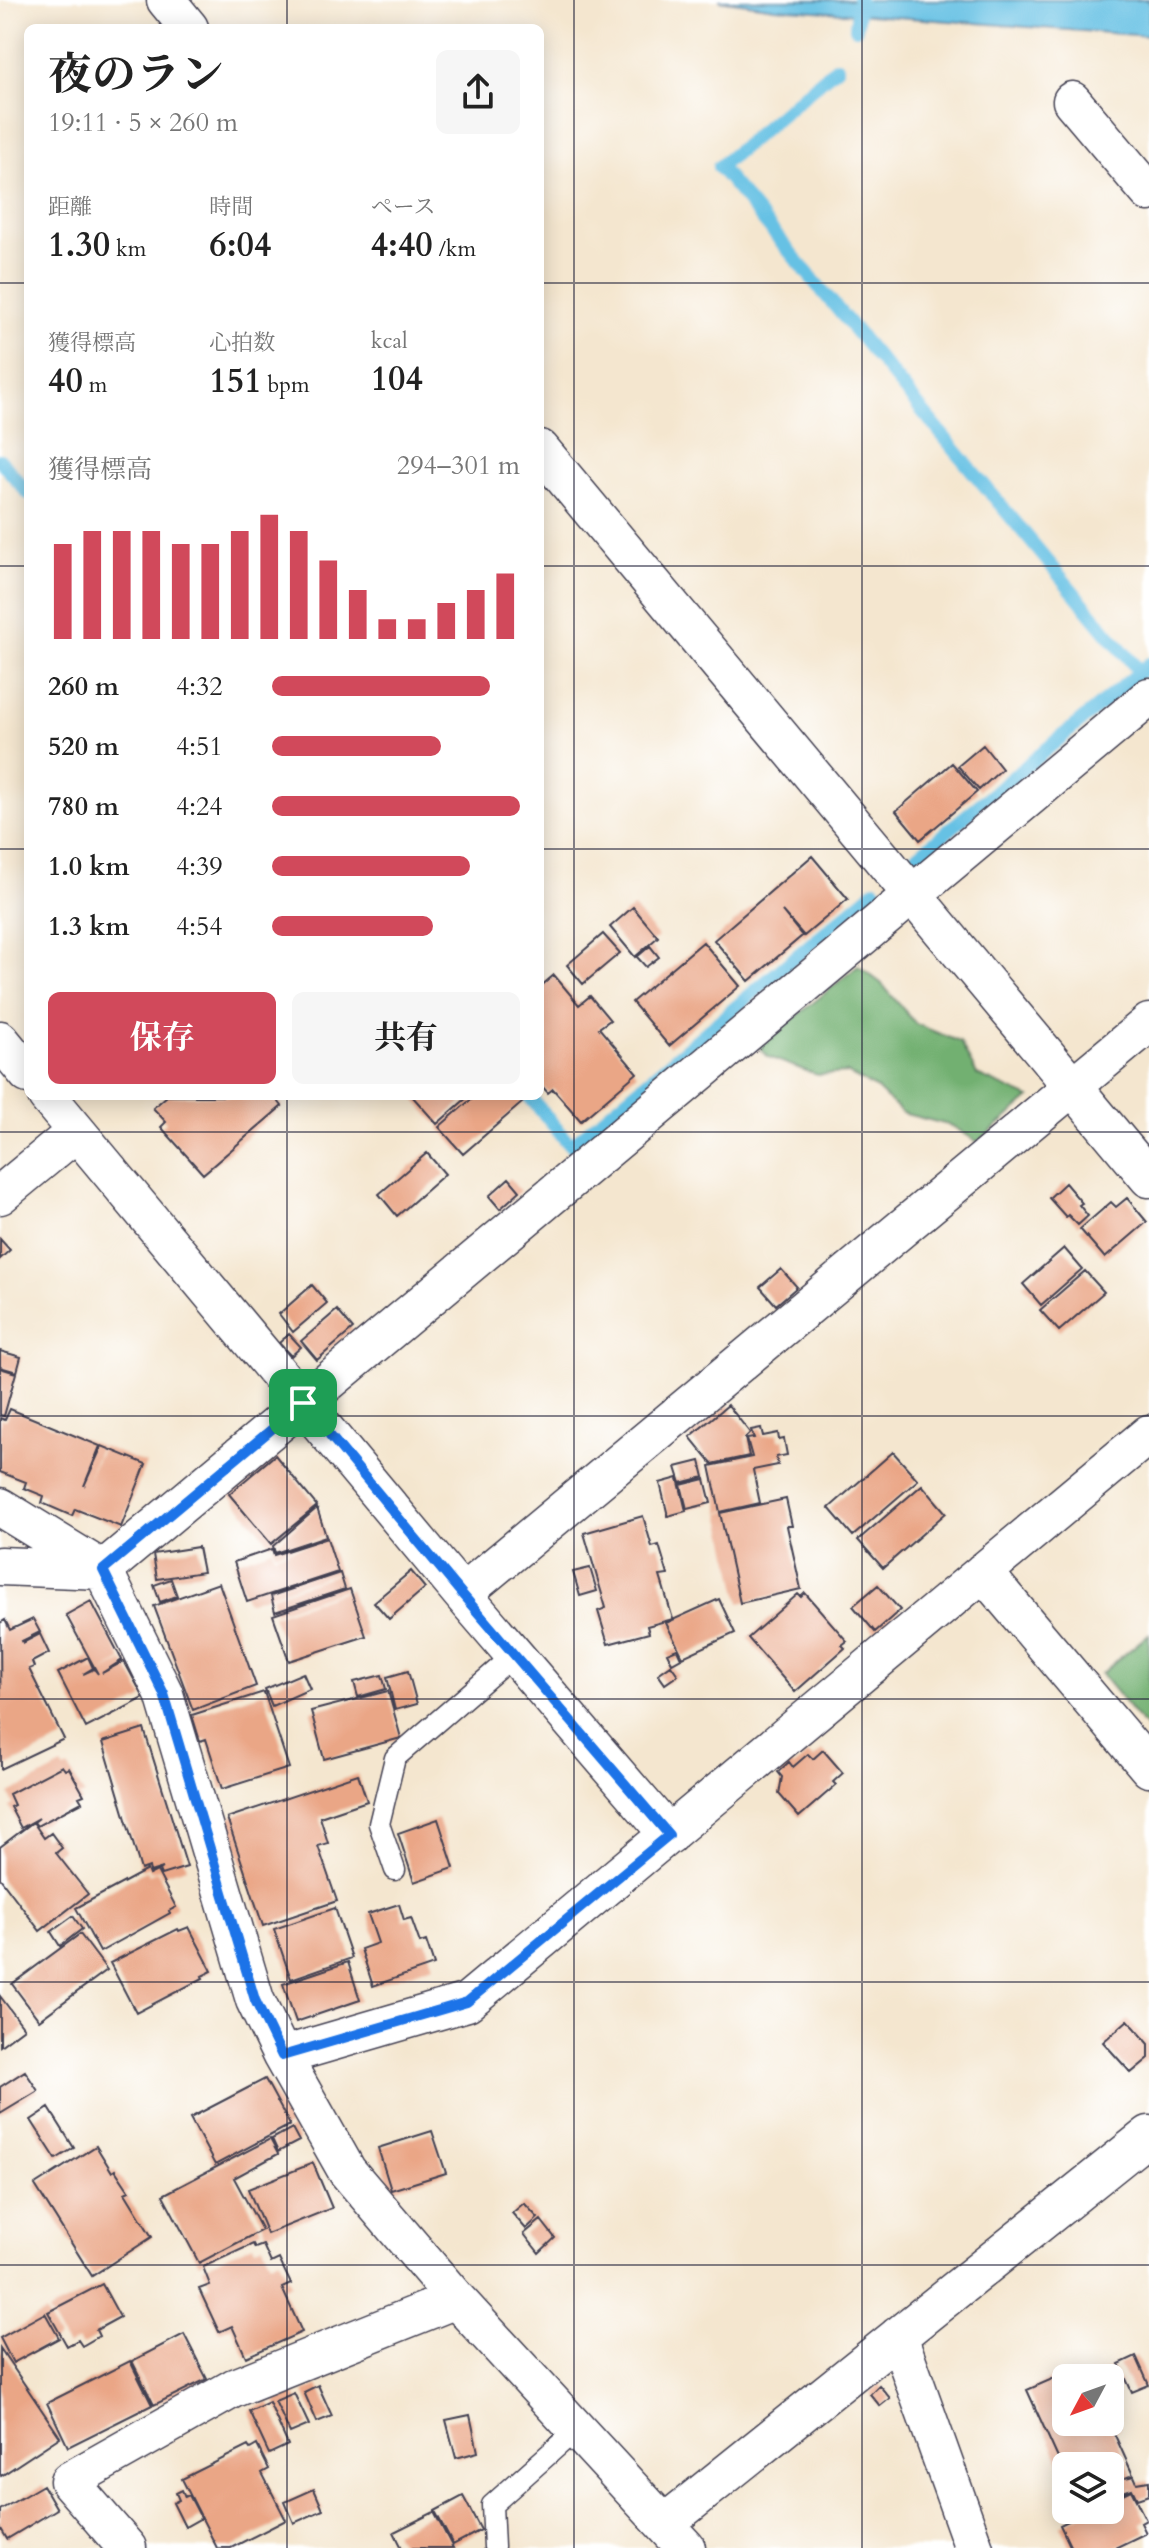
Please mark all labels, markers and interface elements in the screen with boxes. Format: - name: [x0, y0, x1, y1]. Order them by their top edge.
- text: 夜のラン: [48, 45, 224, 105]
- button: share: [436, 50, 520, 134]
- text: 19:11 · 5 × 260 m: [48, 105, 238, 140]
- text: 距離: [48, 192, 92, 222]
- text: 時間: [209, 192, 253, 222]
- text: ペース: [371, 192, 436, 222]
- text: 1.30: [48, 222, 110, 268]
- text: 6:04: [209, 222, 271, 268]
- text: 4:40: [371, 222, 433, 268]
- text: km: [110, 234, 146, 264]
- text: /km: [433, 234, 476, 264]
- text: kcal: [371, 326, 408, 356]
- text: 獲得標高: [48, 328, 136, 358]
- text: 心拍数: [209, 328, 275, 358]
- text: 104: [371, 356, 423, 402]
- text: 40: [48, 358, 83, 404]
- text: 151: [209, 358, 262, 404]
- text: m: [83, 370, 107, 400]
- text: bpm: [262, 370, 310, 400]
- text: 294–301 m: [397, 448, 520, 483]
- text: 獲得標高: [48, 452, 152, 487]
- text: 260 m: [48, 669, 119, 704]
- text: 4:32: [176, 669, 223, 704]
- text: 520 m: [48, 729, 119, 764]
- text: 4:51: [176, 729, 223, 764]
- text: 780 m: [48, 789, 119, 824]
- text: 4:24: [176, 789, 223, 824]
- text: 1.0 km: [48, 849, 129, 884]
- text: 4:39: [176, 849, 223, 884]
- text: 1.3 km: [48, 909, 129, 944]
- text: 4:54: [176, 909, 223, 944]
- button: 保存: [48, 992, 276, 1084]
- button: 共有: [292, 992, 520, 1084]
- pin: [269, 1369, 337, 1437]
- icon: arrive: [281, 1381, 325, 1425]
- north arrow: [1052, 2364, 1124, 2436]
- map controls: [1052, 2364, 1124, 2524]
- button: layers: [1052, 2452, 1124, 2524]

